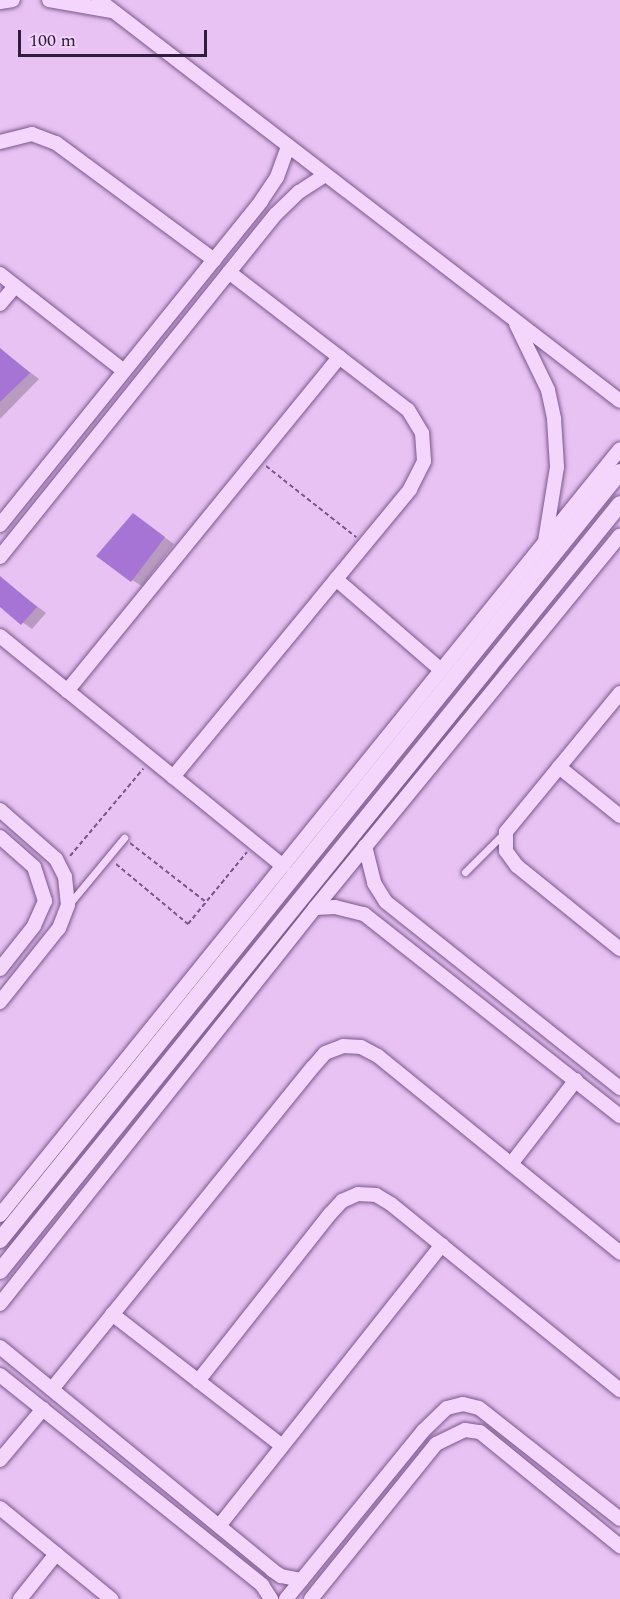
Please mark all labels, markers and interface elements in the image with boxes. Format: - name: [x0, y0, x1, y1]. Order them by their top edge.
- scale bar: [21, 18, 210, 56]
- text: 100 m: [29, 27, 76, 54]

